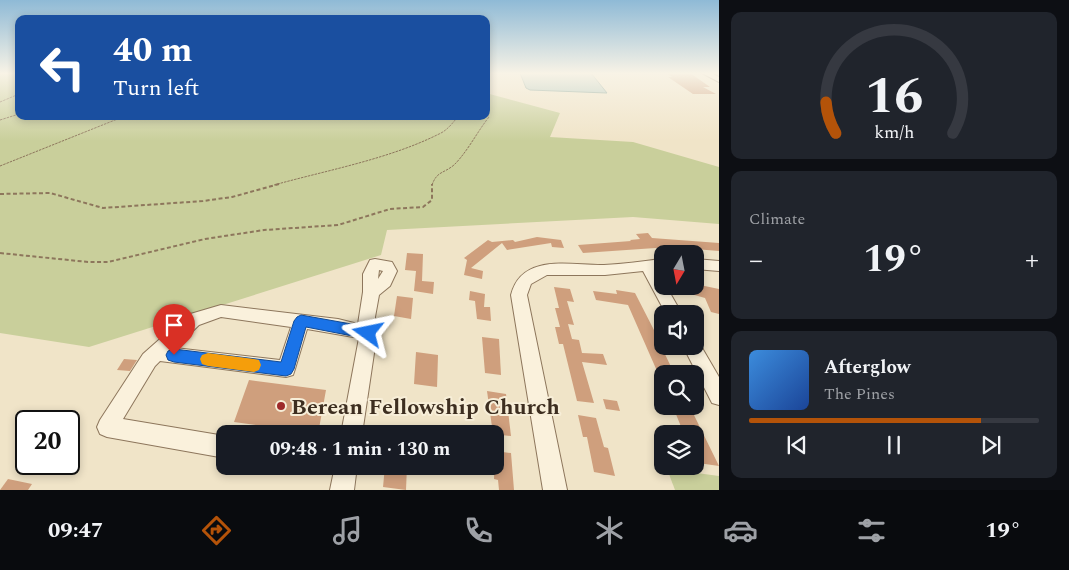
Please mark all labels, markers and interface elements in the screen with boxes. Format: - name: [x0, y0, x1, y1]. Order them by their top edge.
- text: 40 m: [113, 24, 193, 77]
- icon: left: [30, 35, 95, 100]
- text: 16: [865, 57, 923, 136]
- text: Turn left: [113, 72, 199, 105]
- text: km/h: [874, 119, 914, 146]
- text: Climate: [749, 207, 805, 231]
- text: 19°: [863, 231, 925, 289]
- text: −: [749, 239, 763, 282]
- text: +: [1025, 239, 1039, 282]
- north arrow: [654, 245, 704, 295]
- map controls: [654, 245, 704, 475]
- pin: [153, 304, 195, 355]
- button: sound: [654, 305, 704, 355]
- position arrow: [341, 306, 393, 358]
- icon: arrive: [160, 311, 188, 339]
- text: Afterglow: [824, 353, 911, 382]
- button: search: [654, 365, 704, 415]
- text: The Pines: [824, 382, 895, 406]
- place label: Berean Fellowship Church: [291, 391, 560, 424]
- marker: Berean Fellowship Church: [275, 400, 287, 412]
- speed limit sign: 20: [15, 410, 80, 475]
- button: layers: [654, 425, 704, 475]
- icon: previous: [783, 431, 811, 459]
- icon: pause: [880, 431, 908, 459]
- icon: next: [977, 431, 1005, 459]
- text: 09:48 · 1 min · 130 m: [270, 435, 450, 464]
- icon: directions: [199, 513, 234, 548]
- icon: music: [330, 513, 365, 548]
- icon: phone: [461, 513, 496, 548]
- icon: climate: [592, 513, 627, 548]
- icon: car: [723, 513, 758, 548]
- icon: filters: [854, 513, 889, 548]
- text: 09:47: [48, 514, 103, 547]
- text: 19°: [985, 514, 1021, 547]

